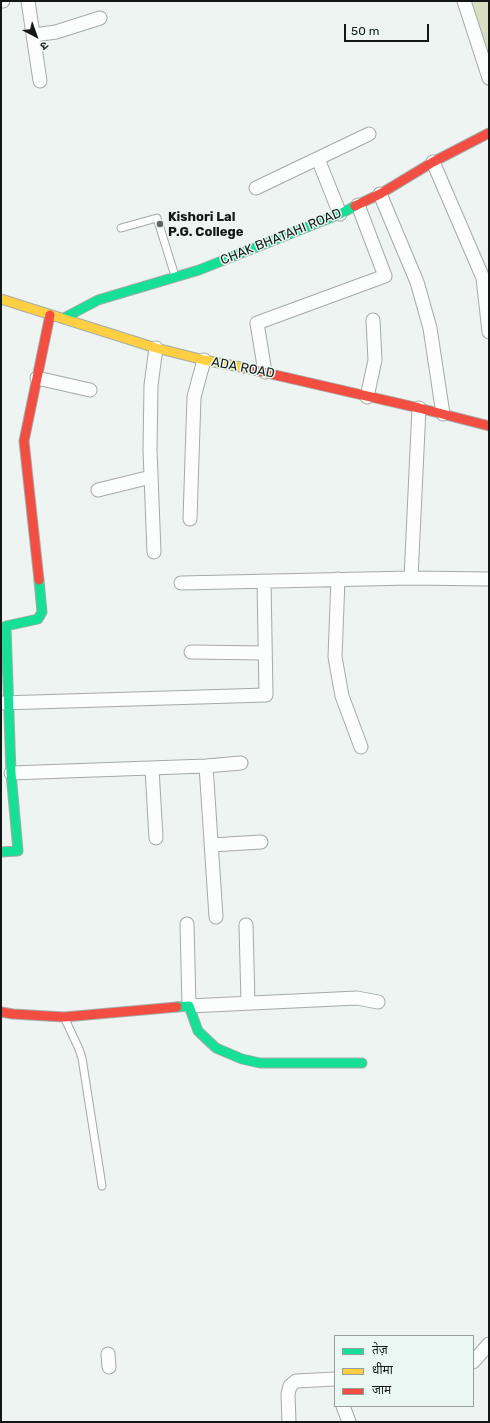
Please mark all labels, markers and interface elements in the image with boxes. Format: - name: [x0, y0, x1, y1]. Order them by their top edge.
- north arrow: [16, 16, 56, 56]
- scale bar: [346, 16, 431, 42]
- text: 50 m: [351, 24, 379, 38]
- text: उ: [38, 38, 51, 52]
- street label: CHAK BHATAHI ROAD: [218, 206, 344, 268]
- place label: Kishori Lal P.G. College: [168, 209, 244, 240]
- marker: Kishori Lal P.G. College: [155, 219, 165, 229]
- street label: ADA ROAD: [210, 354, 276, 382]
- legend: [334, 1335, 474, 1407]
- text: तेज़: [372, 1343, 388, 1357]
- text: धीमा: [372, 1363, 393, 1377]
- text: जाम: [372, 1383, 391, 1397]

